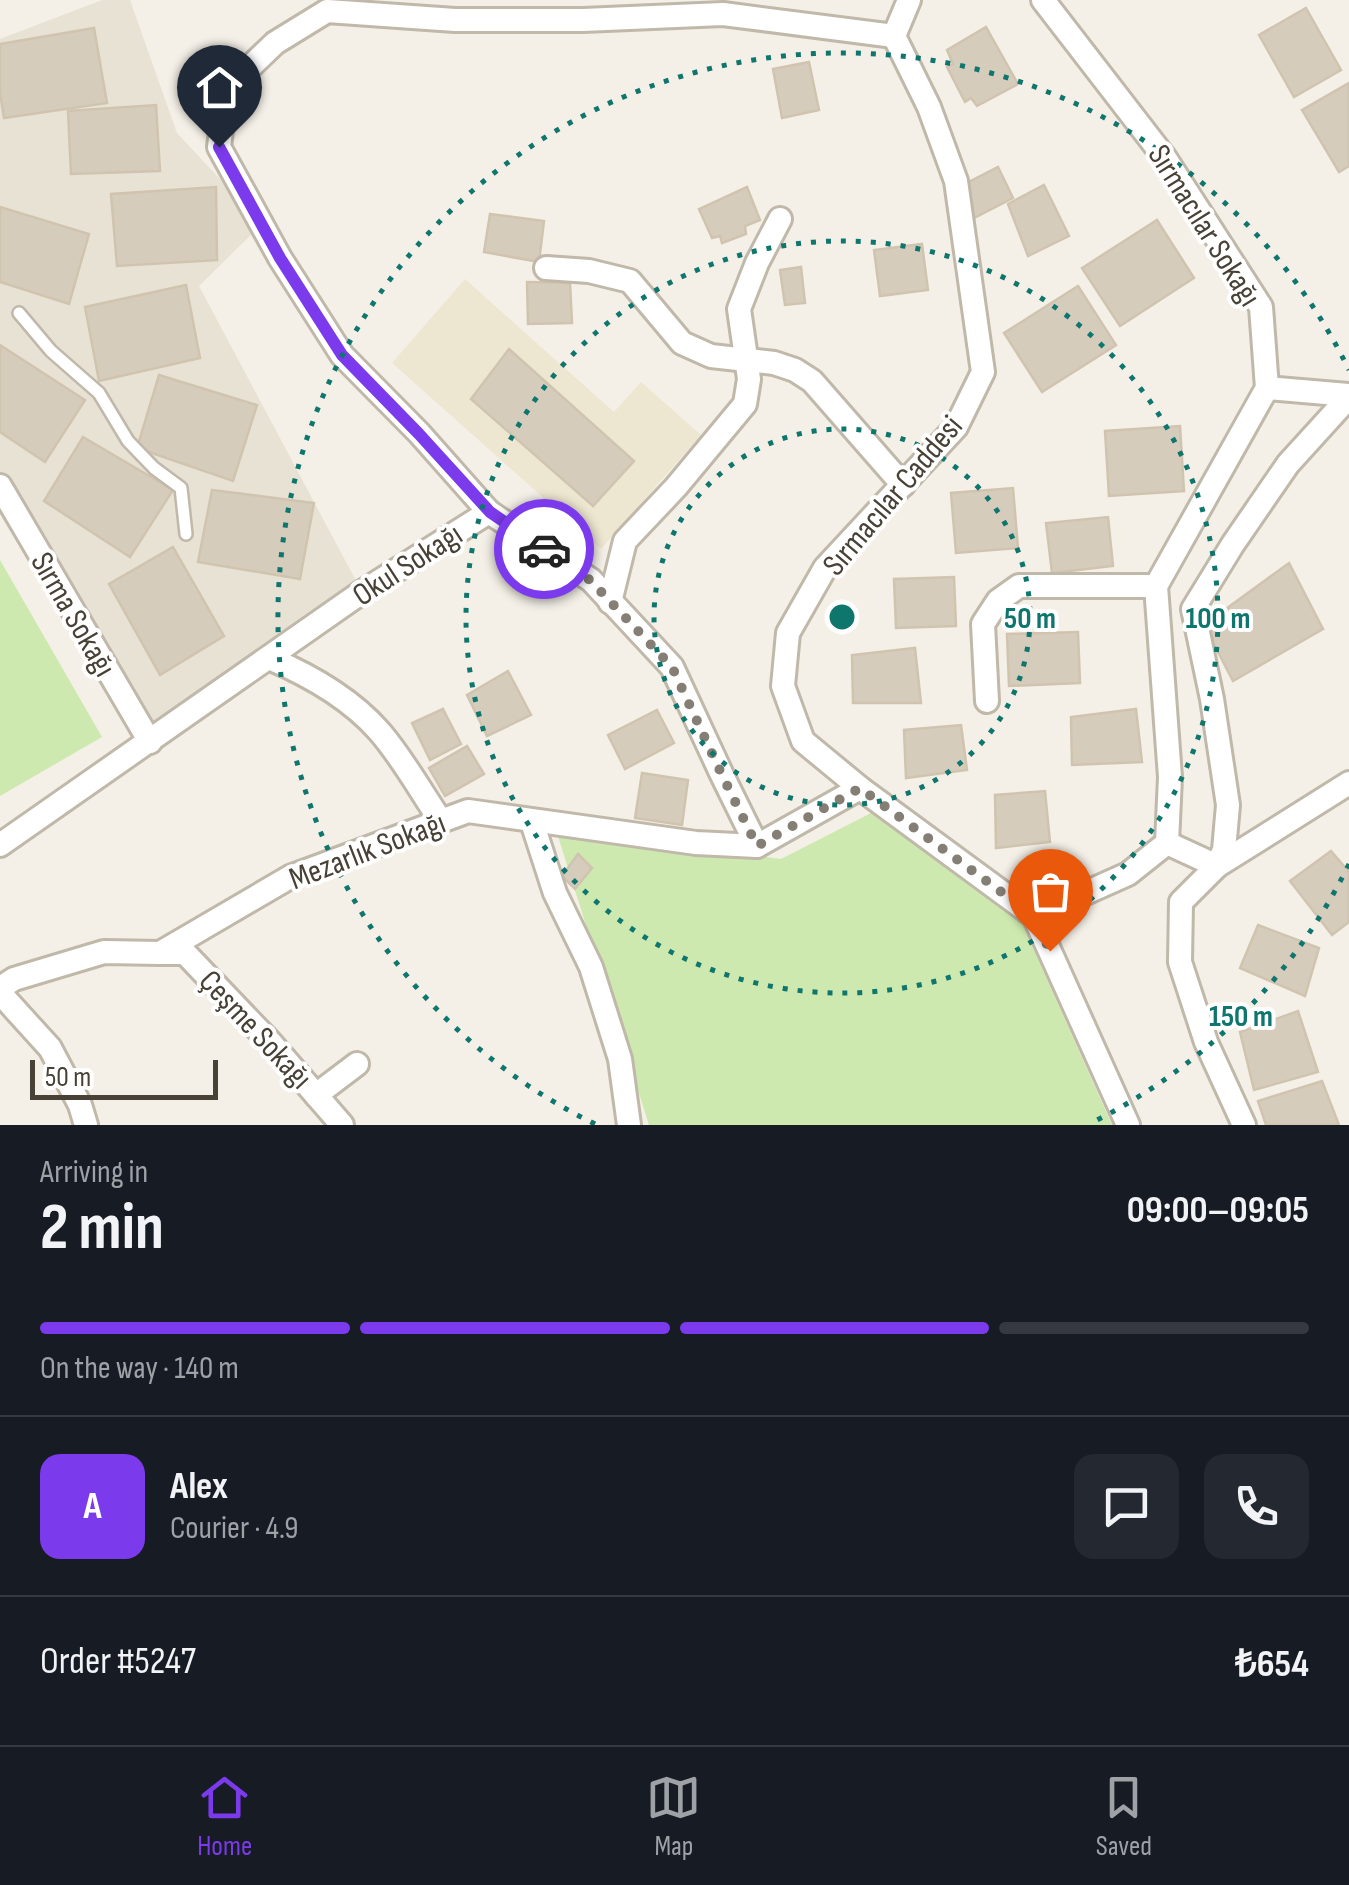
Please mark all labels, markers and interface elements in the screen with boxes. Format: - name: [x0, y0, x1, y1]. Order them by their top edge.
- pin: [177, 45, 262, 148]
- icon: home: [192, 60, 247, 115]
- street label: Sırmacılar Sokağı: [1139, 138, 1269, 314]
- street label: Sırmacılar Caddesi: [815, 408, 971, 584]
- courier: [494, 499, 594, 599]
- street label: Okul Sokağı: [346, 516, 470, 615]
- icon: car: [517, 522, 572, 577]
- street label: Sırma Sokağı: [22, 546, 124, 684]
- centre of rings: [824, 599, 860, 635]
- text: 50 m: [1004, 601, 1056, 637]
- text: 100 m: [1186, 601, 1250, 637]
- street label: Mezarlık Sokağı: [284, 804, 451, 899]
- pin: [1008, 849, 1093, 952]
- icon: bag: [1023, 864, 1078, 919]
- street label: Çeşme Sokağı: [190, 962, 320, 1098]
- text: 150 m: [1209, 999, 1273, 1035]
- scale bar: [30, 1055, 218, 1100]
- text: 50 m: [45, 1061, 91, 1094]
- text: Arriving in: [40, 1153, 148, 1192]
- text: 09:00–09:05: [1127, 1188, 1309, 1233]
- text: 2 min: [40, 1190, 164, 1268]
- text: On the way · 140 m: [40, 1349, 239, 1388]
- button: chat: [1074, 1454, 1179, 1559]
- button: phone: [1204, 1454, 1309, 1559]
- text: Alex: [170, 1464, 228, 1509]
- text: A: [83, 1484, 102, 1529]
- text: Courier · 4.9: [170, 1509, 298, 1548]
- text: Order #5247: [40, 1639, 196, 1684]
- text: ₺654: [1235, 1642, 1309, 1687]
- tab: Home: [197, 1770, 252, 1863]
- tab: Map: [646, 1770, 701, 1863]
- tab: Saved: [1096, 1770, 1152, 1863]

